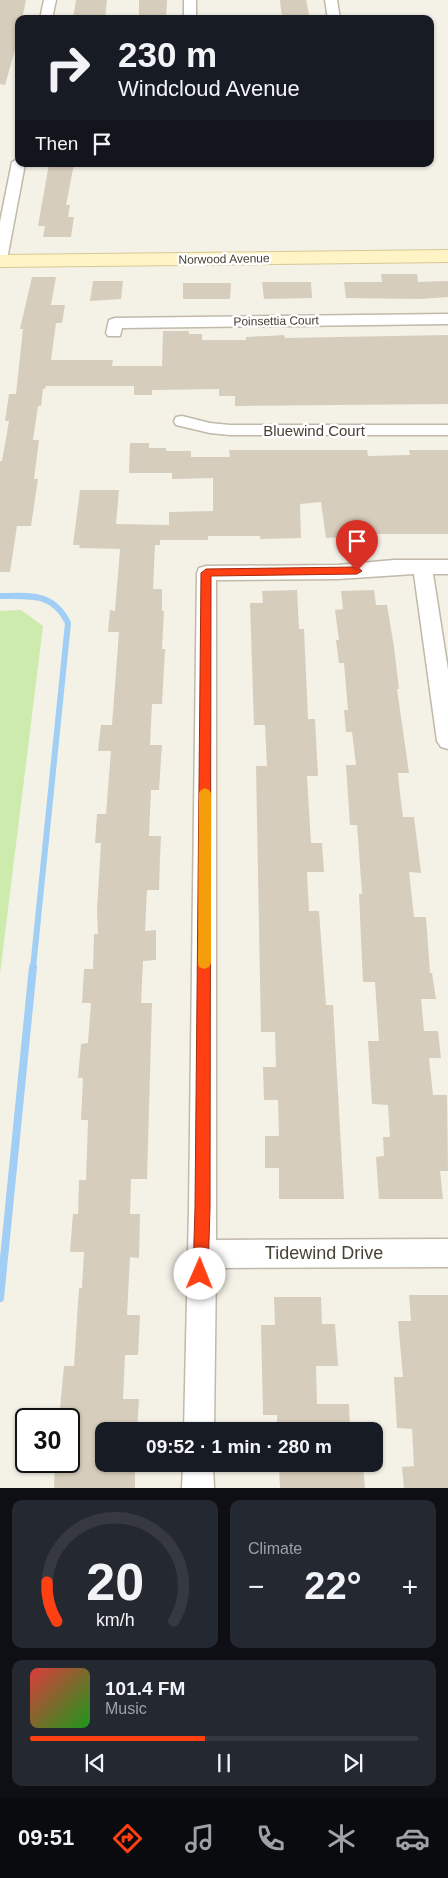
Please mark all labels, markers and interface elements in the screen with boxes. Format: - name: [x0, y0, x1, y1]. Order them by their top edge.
- icon: right: [35, 35, 100, 100]
- text: 230 m: [118, 35, 217, 74]
- text: Windcloud Avenue: [118, 76, 300, 101]
- icon: arrive: [88, 130, 116, 158]
- text: Then: [35, 133, 78, 154]
- street label: Norwood Avenue: [178, 251, 270, 267]
- street label: Poinsettia Court: [233, 313, 319, 329]
- street label: Bluewind Court: [263, 422, 366, 439]
- pin: [336, 520, 378, 571]
- icon: arrive: [343, 527, 371, 555]
- street label: Tidewind Drive: [265, 1243, 383, 1263]
- position arrow: [173, 1247, 225, 1299]
- speed limit sign: 30: [15, 1408, 80, 1473]
- text: 09:52 · 1 min · 280 m: [146, 1436, 332, 1457]
- text: Climate: [248, 1540, 302, 1557]
- text: 20: [86, 1553, 144, 1611]
- text: 22°: [304, 1565, 362, 1607]
- text: −: [248, 1571, 264, 1602]
- text: +: [402, 1571, 418, 1602]
- text: km/h: [96, 1610, 134, 1630]
- text: 101.4 FM: [105, 1678, 185, 1699]
- text: Music: [105, 1700, 147, 1717]
- icon: previous: [81, 1749, 109, 1777]
- icon: pause: [210, 1749, 238, 1777]
- icon: next: [339, 1749, 367, 1777]
- icon: directions: [110, 1821, 145, 1856]
- icon: music: [182, 1821, 217, 1856]
- icon: phone: [253, 1821, 288, 1856]
- icon: climate: [324, 1821, 359, 1856]
- icon: car: [395, 1821, 430, 1856]
- text: 09:51: [18, 1825, 74, 1850]

